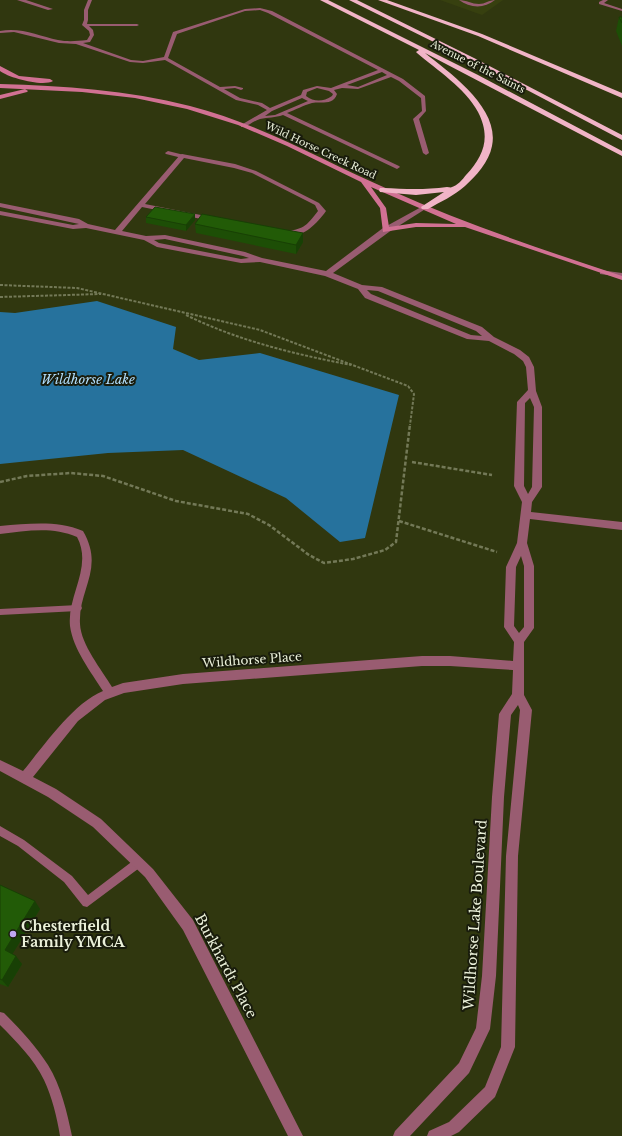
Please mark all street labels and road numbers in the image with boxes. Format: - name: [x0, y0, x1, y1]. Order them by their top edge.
- street label: Avenue of the Saints: [427, 37, 528, 96]
- street label: Wild Horse Creek Road: [262, 119, 379, 182]
- street label: Wildhorse Place: [201, 649, 302, 671]
- street label: Wildhorse Lake Boulevard: [459, 819, 491, 1012]
- street label: Burkhardt Place: [191, 911, 261, 1021]

